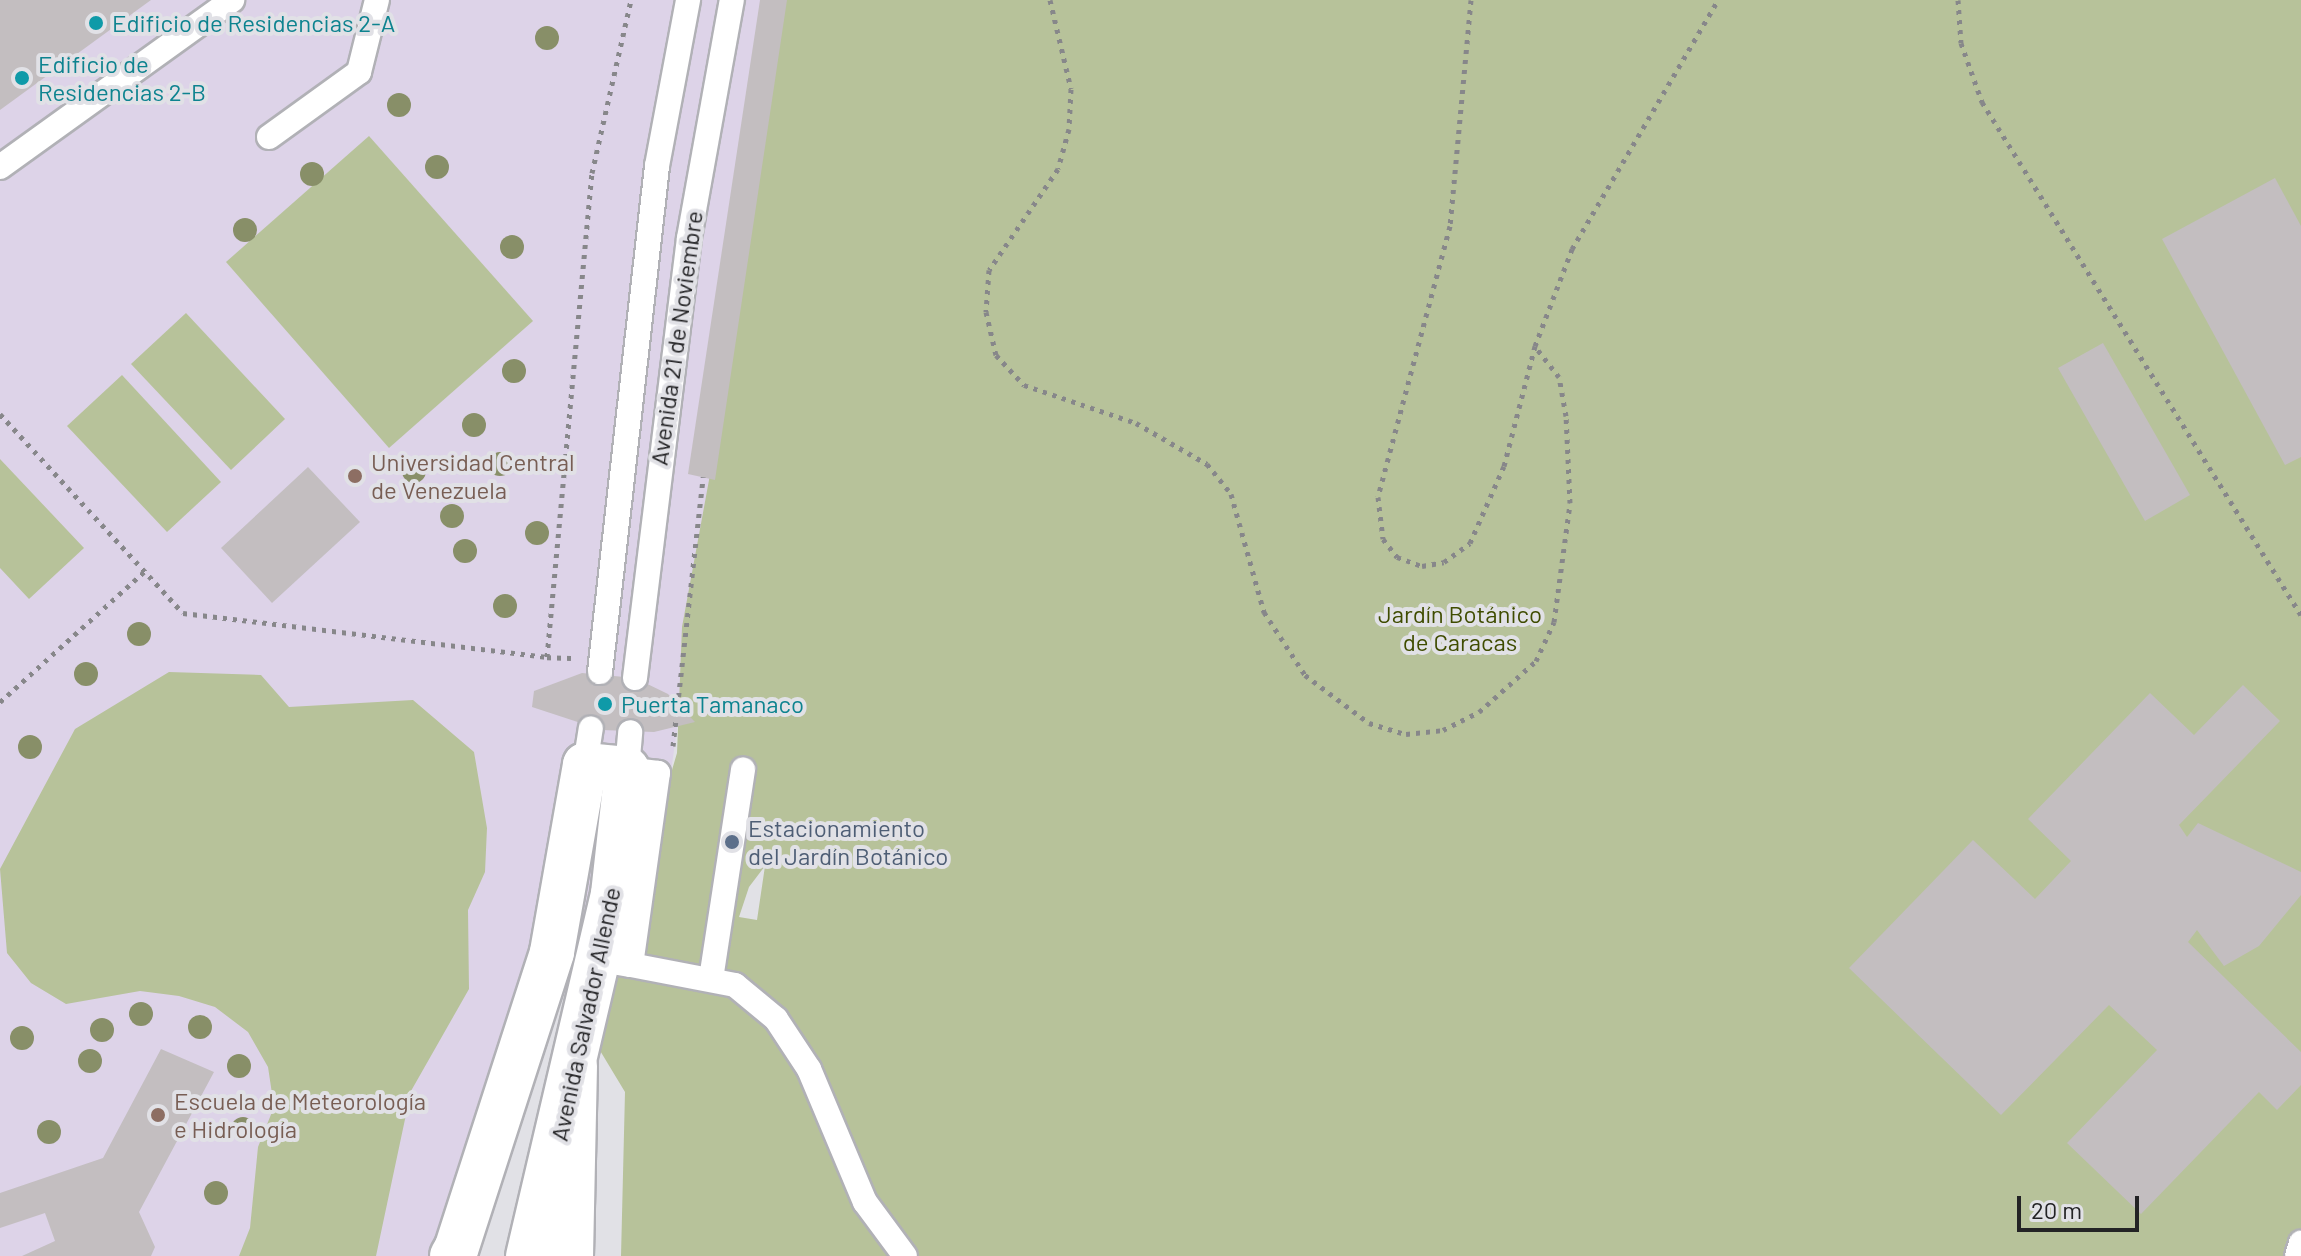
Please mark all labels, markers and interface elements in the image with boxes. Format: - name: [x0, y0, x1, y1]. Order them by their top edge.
- place label: Edificio de Residencias 2-A: [112, 9, 395, 37]
- marker: Edificio de Residencias 2-A: [87, 14, 105, 32]
- place label: Edificio de Residencias 2-B: [38, 50, 206, 106]
- marker: Edificio de Residencias 2-B: [13, 69, 31, 87]
- street label: Avenida 21 de Noviembre: [644, 209, 708, 467]
- place label: Universidad Central de Venezuela: [371, 448, 574, 504]
- marker: Universidad Central de Venezuela: [346, 467, 364, 485]
- park label: Jardín Botánico de Caracas: [1378, 600, 1542, 656]
- place label: Puerta Tamanaco: [621, 690, 804, 718]
- marker: Puerta Tamanaco: [596, 695, 614, 713]
- place label: Estacionamiento del Jardín Botánico: [748, 814, 948, 870]
- marker: Estacionamiento del Jardín Botánico: [723, 833, 741, 851]
- street label: Avenida Salvador Allende: [544, 884, 626, 1144]
- place label: Escuela de Meteorología e Hidrología: [174, 1087, 426, 1143]
- marker: Escuela de Meteorología e Hidrología: [149, 1106, 167, 1124]
- scale bar: [2021, 1180, 2143, 1230]
- text: 20 m: [2031, 1195, 2082, 1224]

